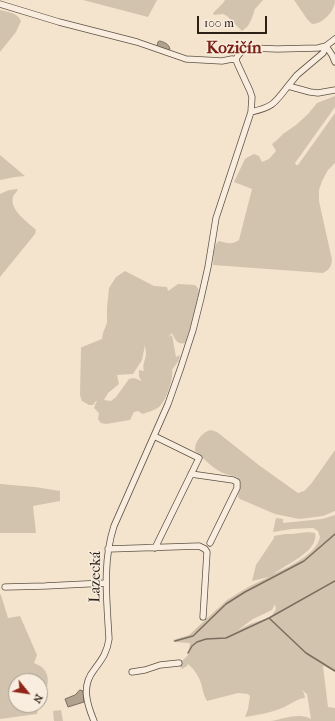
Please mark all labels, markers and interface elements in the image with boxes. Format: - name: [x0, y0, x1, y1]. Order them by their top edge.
- scale bar: [199, 8, 269, 34]
- text: 100 m: [204, 16, 234, 30]
- district label: Kozičín: [206, 39, 262, 59]
- street label: Lazecká: [87, 551, 105, 603]
- north arrow: [8, 673, 48, 713]
- text: N: [30, 692, 46, 706]

